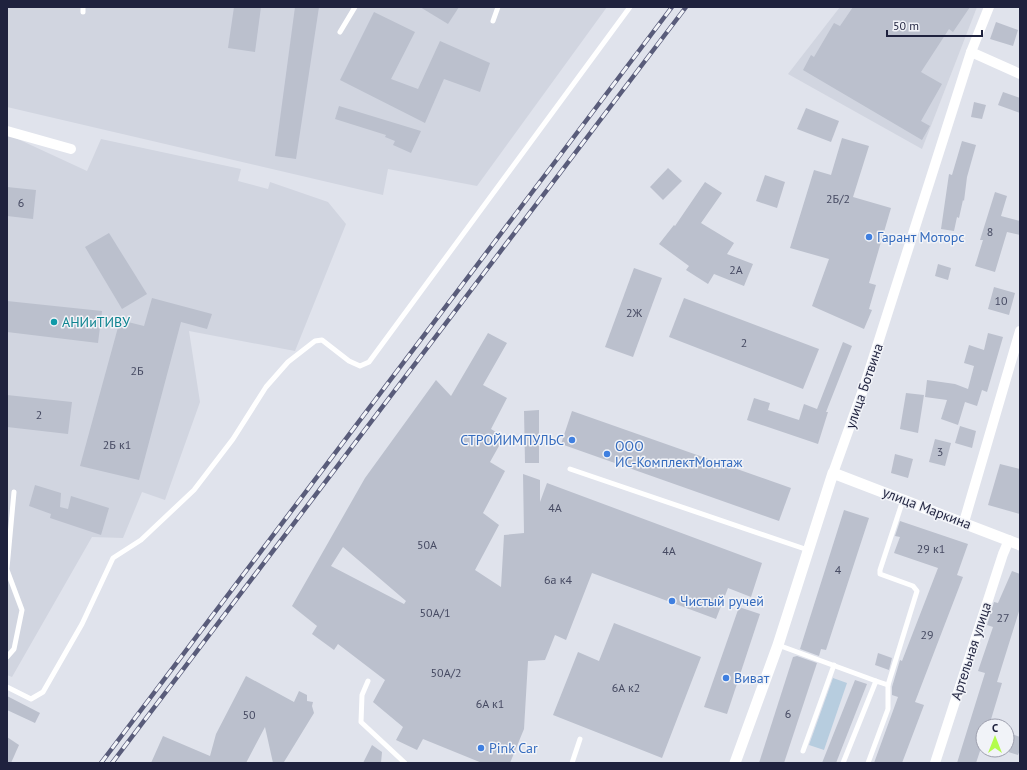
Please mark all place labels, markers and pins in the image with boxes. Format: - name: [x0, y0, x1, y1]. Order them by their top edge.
- place label: Гарант Моторс: [877, 228, 965, 246]
- marker: Гарант Моторс: [864, 232, 874, 242]
- place label: АНИиТИВУ: [62, 313, 130, 331]
- marker: АНИиТИВУ: [49, 317, 59, 327]
- place label: СТРОЙИМПУЛЬС: [460, 431, 564, 449]
- marker: СТРОЙИМПУЛЬС: [567, 435, 577, 445]
- place label: ООО ИС-КомплектМонтаж: [615, 437, 743, 471]
- marker: ООО ИС-КомплектМонтаж: [602, 449, 612, 459]
- place label: Чистый ручей: [680, 592, 764, 610]
- marker: Чистый ручей: [667, 596, 677, 606]
- place label: Виват: [734, 669, 770, 687]
- marker: Виват: [721, 673, 731, 683]
- place label: Pink Car: [489, 739, 538, 757]
- marker: Pink Car: [476, 743, 486, 753]

